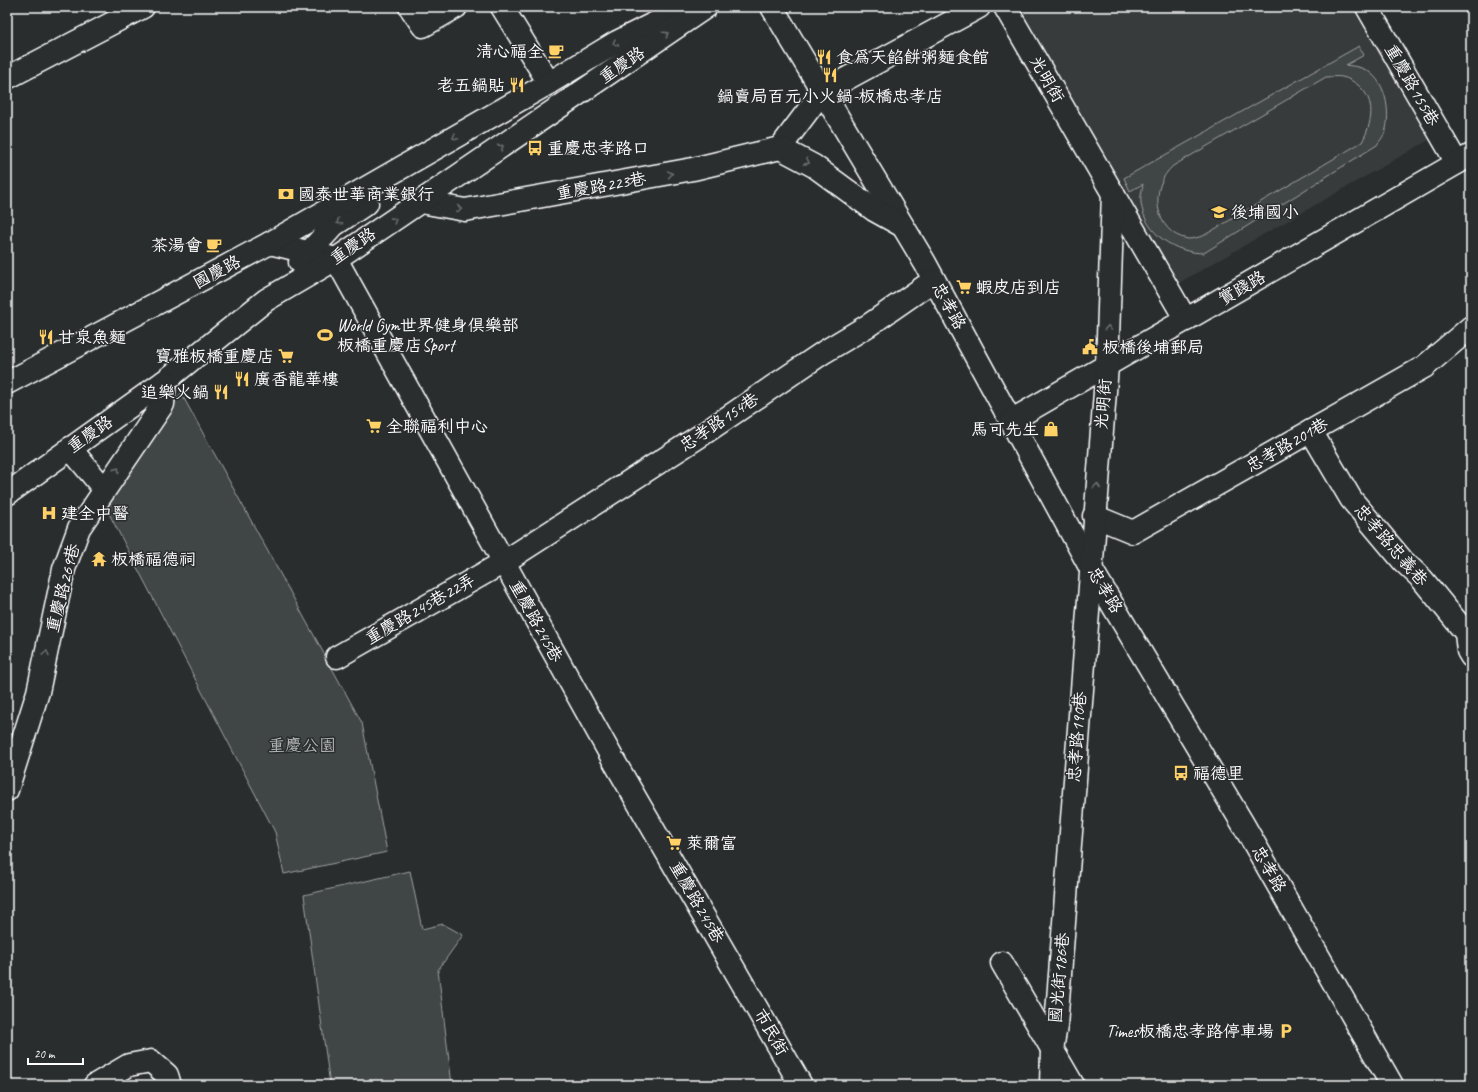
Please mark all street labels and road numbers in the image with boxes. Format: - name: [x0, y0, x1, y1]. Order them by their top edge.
- street label: 重慶路155巷: [1380, 40, 1444, 130]
- street label: 重慶路: [595, 42, 649, 88]
- street label: 光明街: [1025, 52, 1069, 106]
- street label: 重慶路223巷: [554, 168, 649, 204]
- street label: 重慶路: [326, 223, 380, 269]
- street label: 國慶路: [190, 251, 244, 293]
- street label: 實踐路: [1215, 266, 1269, 310]
- street label: 忠孝路: [927, 279, 971, 333]
- street label: 光明街: [1090, 378, 1116, 430]
- street label: 忠孝路154巷: [675, 387, 763, 456]
- street label: 重慶路: [63, 411, 117, 457]
- street label: 忠孝路201巷: [1242, 413, 1332, 477]
- street label: 忠孝路忠義巷: [1350, 500, 1433, 591]
- street label: 重慶路269巷: [42, 540, 84, 635]
- street label: 忠孝路: [1083, 563, 1127, 617]
- street label: 重慶路245巷22弄: [361, 569, 479, 649]
- street label: 重慶路245巷: [505, 576, 568, 667]
- street label: 忠孝路190巷: [1063, 690, 1091, 783]
- street label: 忠孝路: [1247, 842, 1291, 896]
- street label: 重慶路245巷: [665, 857, 729, 947]
- street label: 國光街186巷: [1045, 931, 1074, 1024]
- street label: 市民街: [749, 1005, 793, 1059]

